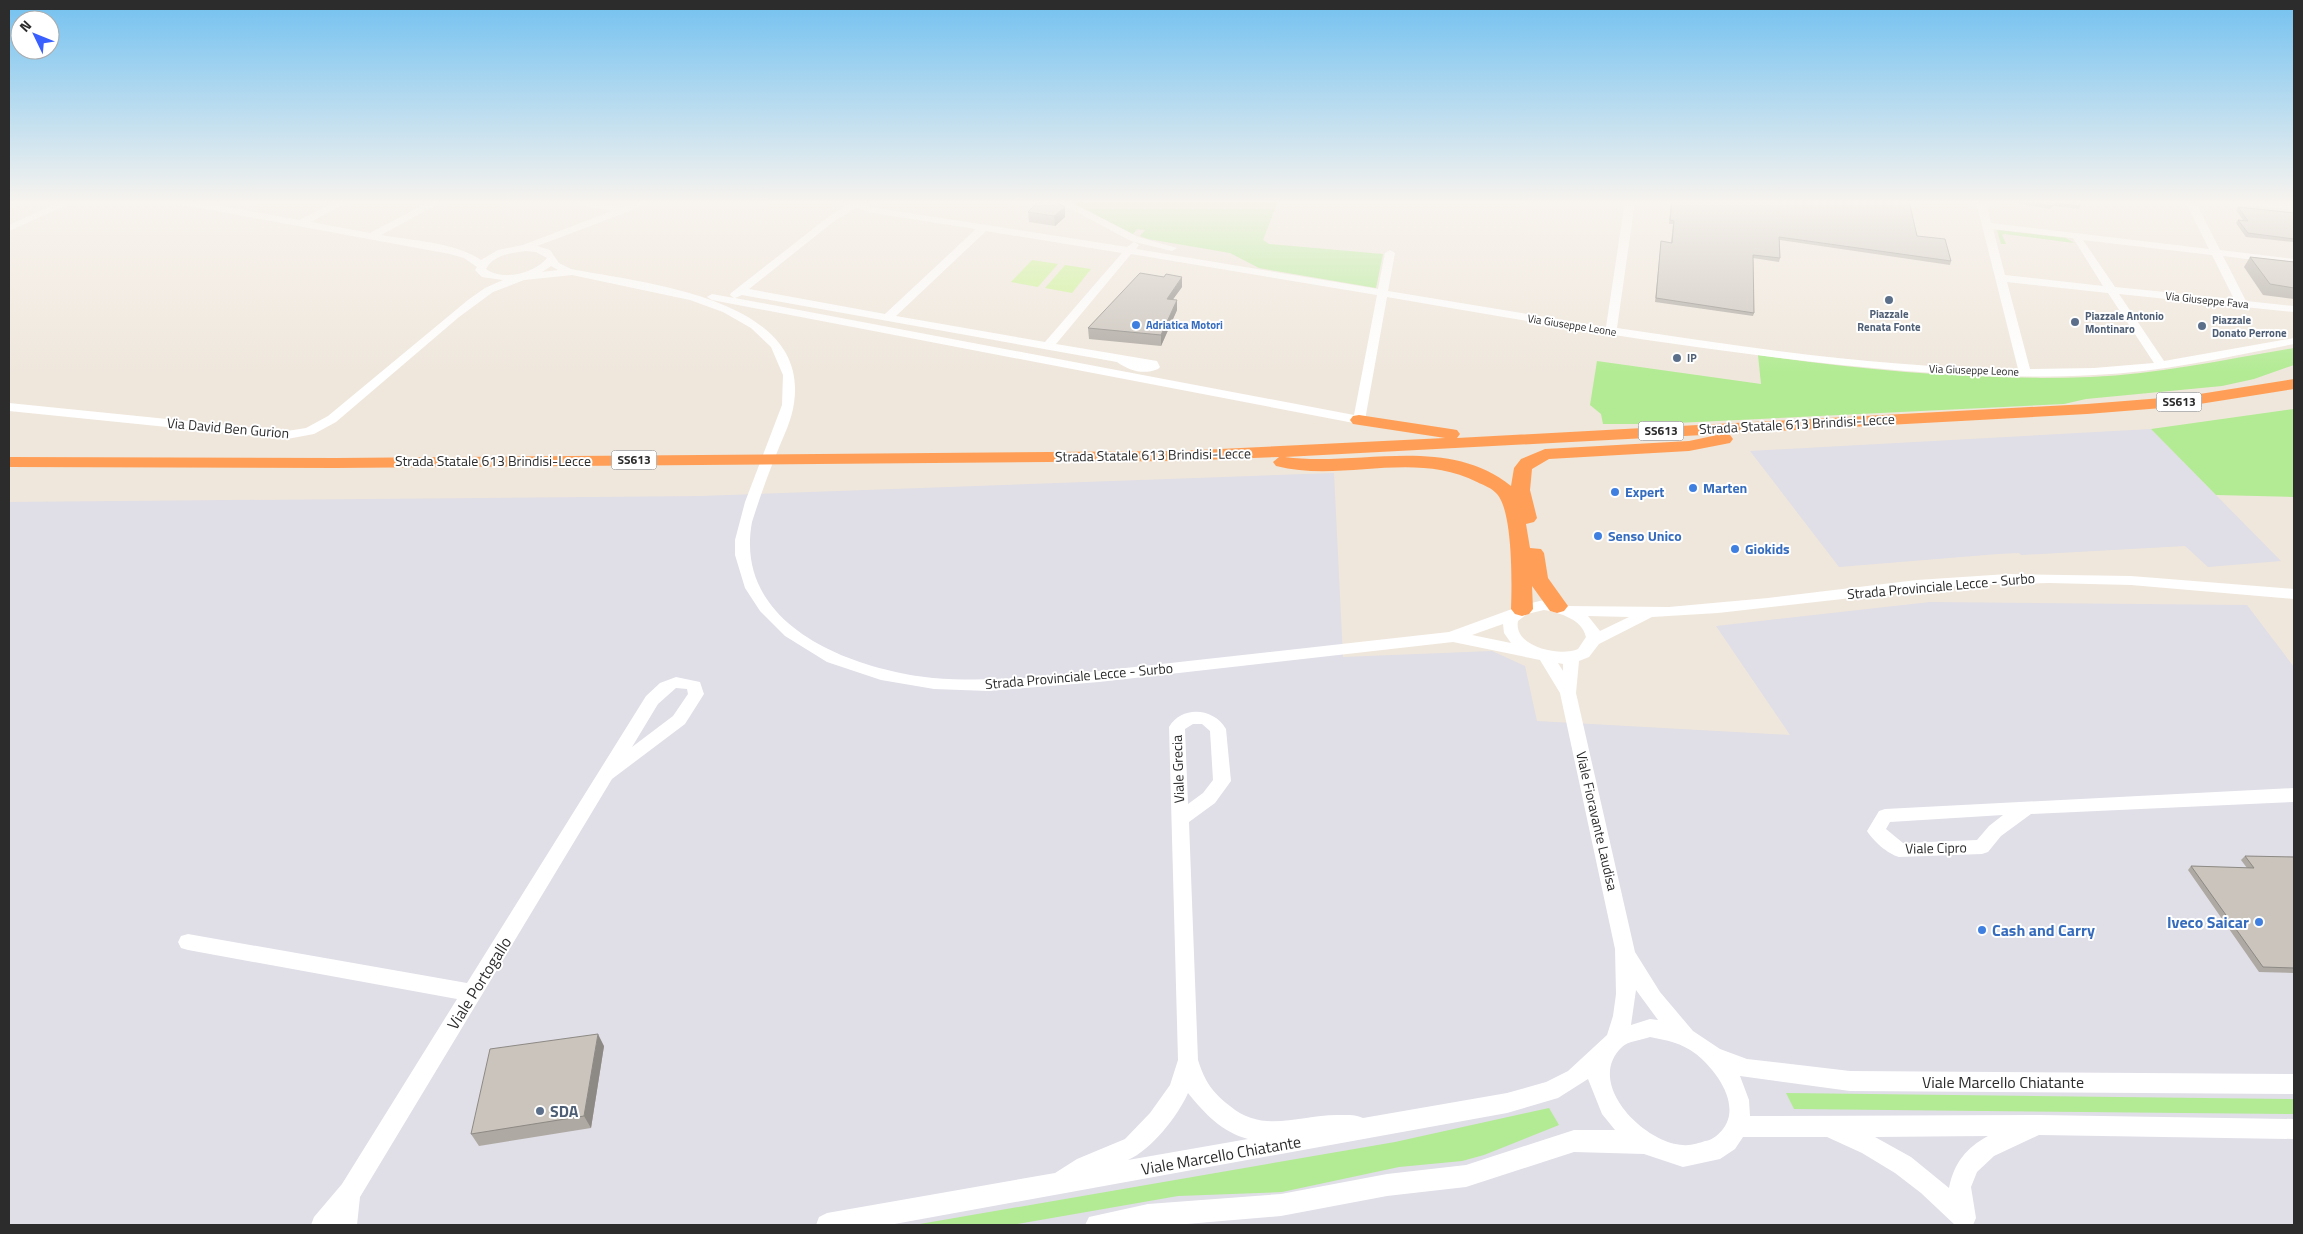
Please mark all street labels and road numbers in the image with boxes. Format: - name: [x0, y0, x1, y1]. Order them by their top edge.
- street label: Via Giuseppe Fava: [2165, 288, 2250, 312]
- street label: Via Giuseppe Leone: [1526, 310, 1618, 340]
- street label: Via Giuseppe Leone: [1929, 360, 2020, 380]
- road number: SS613: [2156, 392, 2202, 412]
- street label: Strada Statale 613 Brindisi-Lecce: [1699, 408, 1895, 439]
- street label: Via David Ben Gurion: [166, 412, 290, 443]
- road number: SS613: [1638, 422, 1684, 441]
- street label: Strada Statale 613 Brindisi-Lecce: [1055, 442, 1251, 467]
- street label: Strada Statale 613 Brindisi-Lecce: [395, 450, 591, 471]
- road number: SS613: [612, 450, 656, 470]
- street label: Strada Provinciale Lecce - Surbo: [1846, 567, 2036, 604]
- street label: Strada Provinciale Lecce - Surbo: [984, 657, 1174, 694]
- street label: Viale Grecia: [1166, 735, 1189, 803]
- street label: Viale Fioravante Laudisa: [1571, 749, 1624, 893]
- street label: Viale Cipro: [1905, 836, 1967, 859]
- street label: Viale Portogallo: [441, 932, 517, 1034]
- street label: Viale Marcello Chiatante: [1922, 1070, 2084, 1094]
- street label: Viale Marcello Chiatante: [1139, 1129, 1303, 1181]

